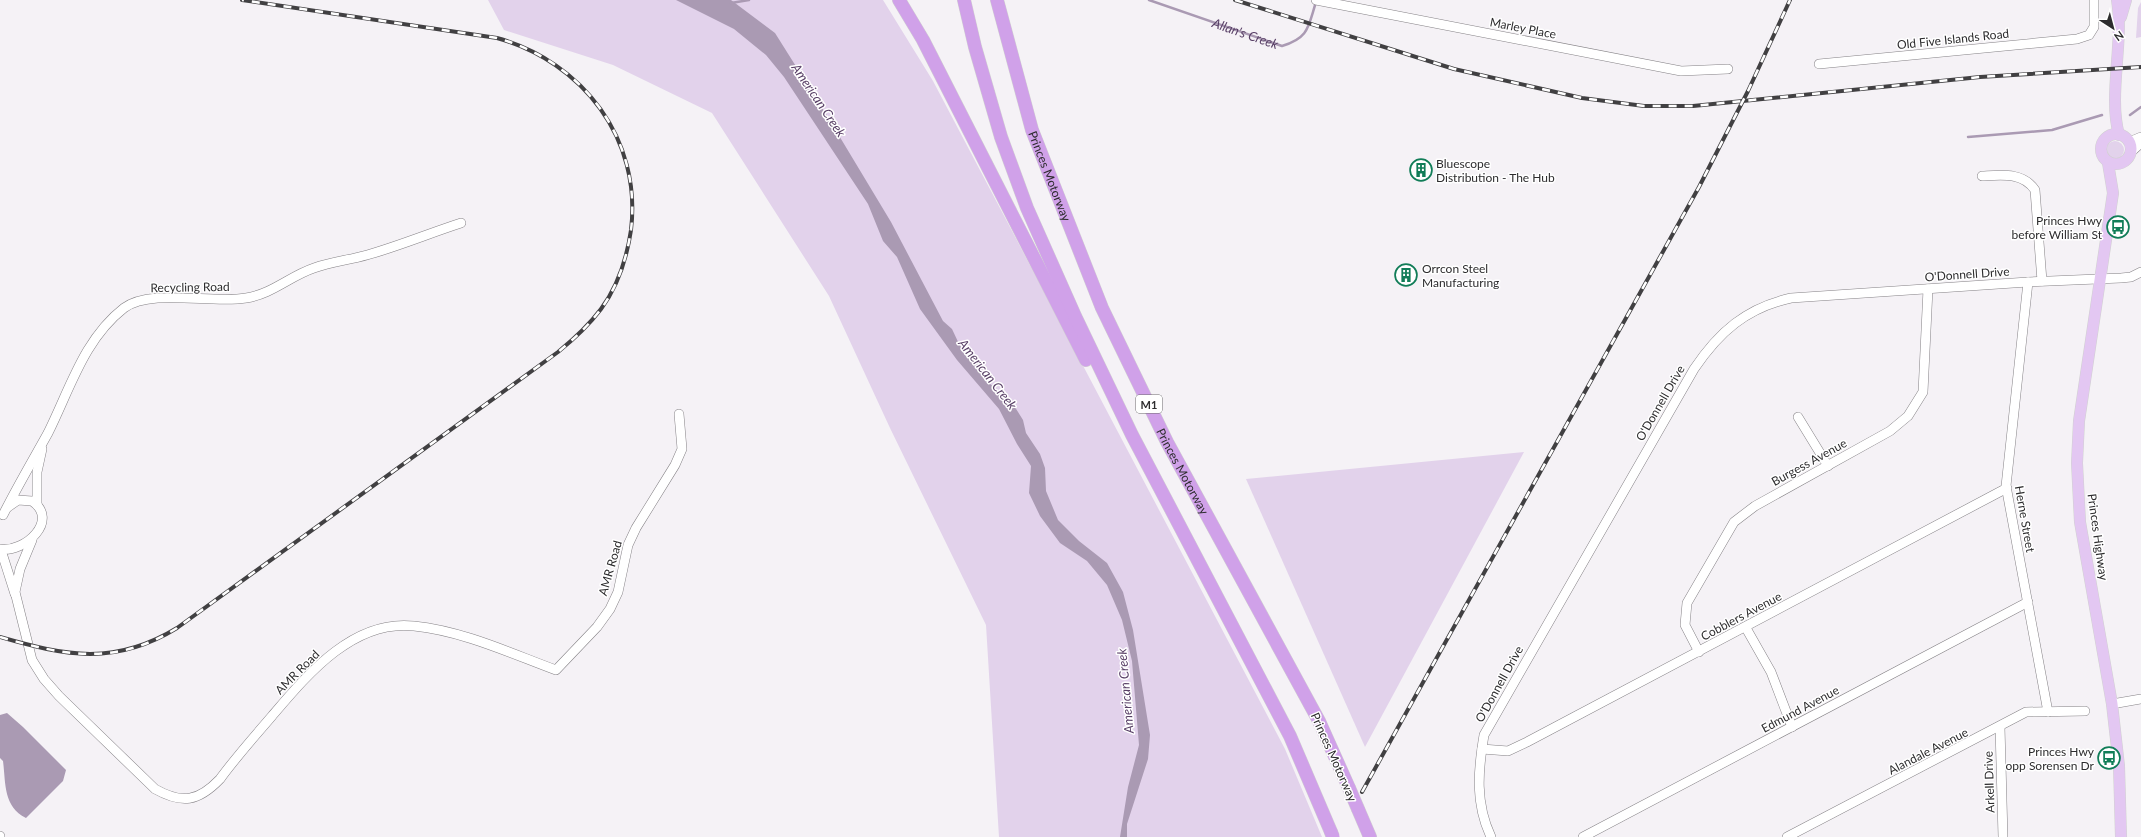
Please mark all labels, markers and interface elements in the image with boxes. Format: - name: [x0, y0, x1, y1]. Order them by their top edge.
- north arrow: [2093, 8, 2133, 48]
- water label: Allan's Creek: [1209, 14, 1281, 52]
- street label: Marley Place: [1489, 14, 1557, 42]
- street label: Old Five Islands Road: [1896, 26, 2010, 52]
- text: N: [2112, 29, 2126, 44]
- water label: American Creek: [788, 59, 850, 141]
- street label: Princes Motorway: [1026, 129, 1075, 224]
- place label: Bluescope Distribution - The Hub: [1436, 156, 1555, 185]
- building icon: Bluescope Distribution - The Hub: [1408, 157, 1434, 183]
- place label: Princes Hwy before William St: [2012, 213, 2103, 242]
- bus stop icon: Princes Hwy before William St: [2105, 214, 2131, 240]
- place label: Orrcon Steel Manufacturing: [1422, 261, 1499, 290]
- building icon: Orrcon Steel Manufacturing: [1393, 262, 1419, 288]
- street label: O'Donnell Drive: [1924, 264, 2010, 284]
- street label: Recycling Road: [150, 279, 230, 295]
- water label: American Creek: [955, 335, 1021, 413]
- street label: O'Donnell Drive: [1632, 362, 1688, 444]
- road number: M1: [1136, 395, 1162, 413]
- street label: Princes Motorway: [1154, 425, 1213, 518]
- street label: Burgess Avenue: [1769, 435, 1849, 489]
- street label: Herne Street: [2012, 485, 2038, 554]
- street label: Princes Highway: [2084, 493, 2112, 582]
- street label: AMR Road: [595, 539, 625, 597]
- street label: Cobblers Avenue: [1698, 588, 1784, 644]
- street label: O'Donnell Drive: [1472, 643, 1526, 725]
- street label: AMR Road: [272, 647, 322, 697]
- water label: American Creek: [1113, 647, 1137, 735]
- street label: Edmund Avenue: [1759, 682, 1841, 736]
- street label: Princes Motorway: [1308, 710, 1361, 805]
- street label: Alandale Avenue: [1885, 724, 1971, 778]
- place label: Princes Hwy opp Sorensen Dr: [2006, 744, 2095, 773]
- bus stop icon: Princes Hwy opp Sorensen Dr: [2096, 745, 2122, 771]
- street label: Arkell Drive: [1980, 751, 1998, 813]

